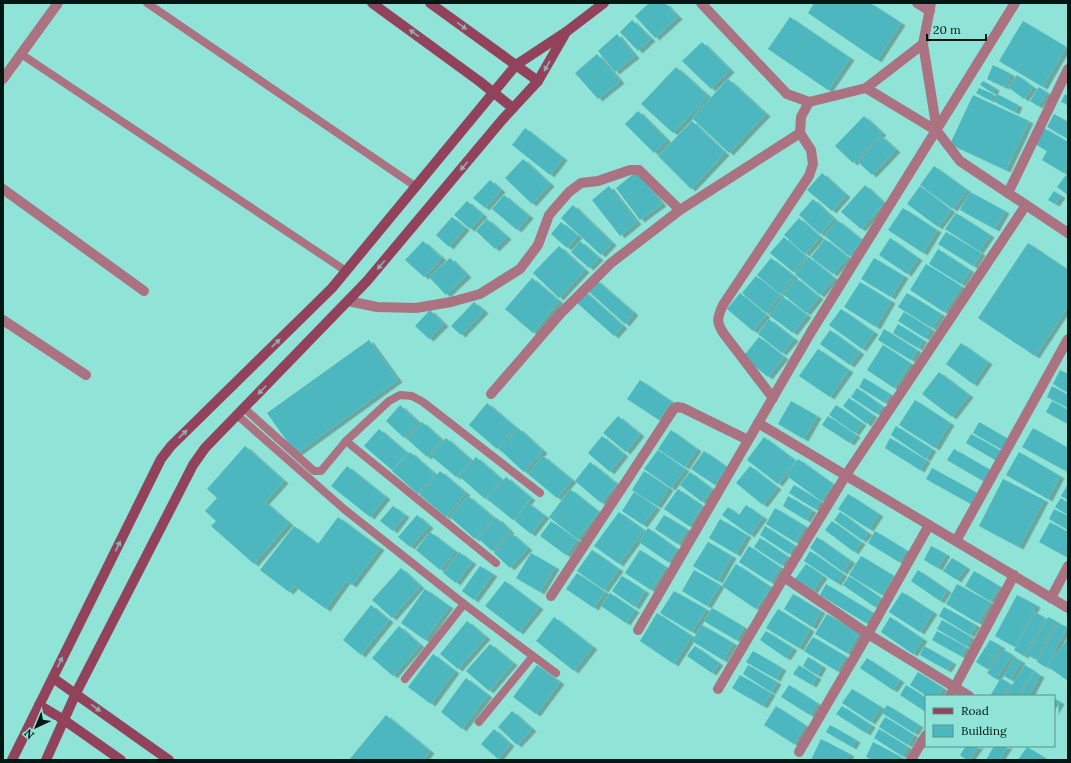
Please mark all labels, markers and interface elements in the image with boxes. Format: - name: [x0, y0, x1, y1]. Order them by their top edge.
- scale bar: [927, 16, 986, 42]
- one-way arrow: [457, 22, 467, 30]
- text: 20 m: [933, 22, 961, 37]
- one-way arrow: [408, 29, 419, 37]
- one-way arrow: [543, 60, 550, 72]
- one-way arrow: [460, 160, 469, 171]
- one-way arrow: [376, 260, 385, 271]
- one-way arrow: [271, 338, 281, 348]
- one-way arrow: [257, 385, 267, 395]
- one-way arrow: [178, 429, 188, 439]
- one-way arrow: [115, 540, 121, 551]
- one-way arrow: [57, 656, 63, 668]
- legend: [925, 695, 1055, 747]
- text: Road: [961, 703, 989, 718]
- one-way arrow: [91, 704, 102, 712]
- north arrow: [16, 707, 56, 747]
- text: Building: [961, 723, 1007, 738]
- text: N: [21, 726, 37, 742]

